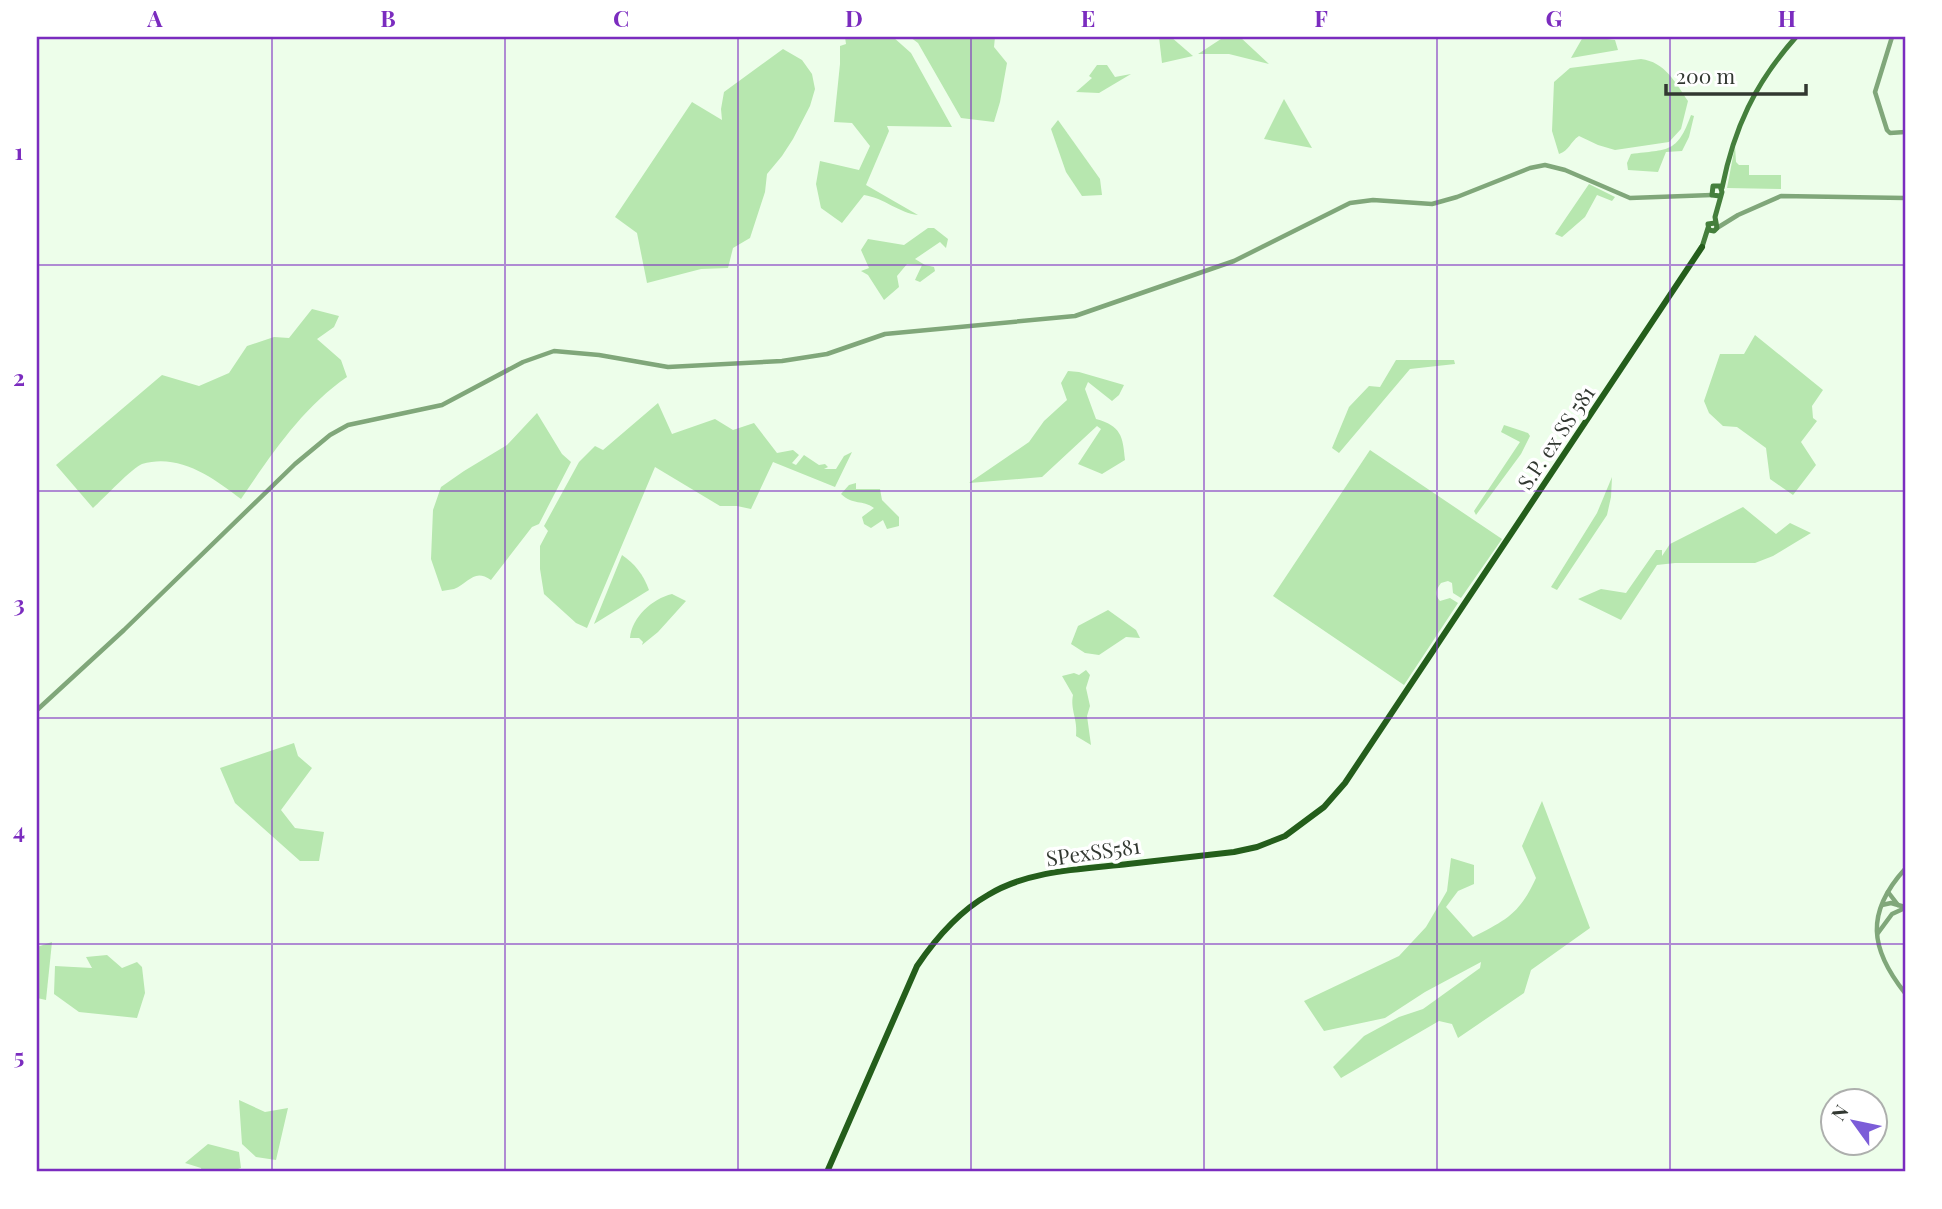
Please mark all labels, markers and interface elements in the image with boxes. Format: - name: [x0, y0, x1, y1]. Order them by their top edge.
- text: A: [146, 2, 163, 33]
- text: B: [380, 2, 396, 33]
- text: C: [613, 2, 629, 33]
- text: D: [845, 2, 863, 33]
- text: E: [1081, 2, 1095, 33]
- text: F: [1314, 2, 1328, 33]
- text: G: [1546, 2, 1563, 33]
- text: H: [1778, 2, 1796, 33]
- scale bar: [1666, 52, 1806, 96]
- text: 200 m: [1676, 61, 1735, 89]
- text: 1: [15, 135, 24, 166]
- text: 2: [13, 361, 25, 392]
- street label: S.P. ex SS 581: [1510, 379, 1600, 494]
- text: 3: [13, 587, 25, 618]
- text: 4: [13, 814, 25, 845]
- street label: SPexSS581: [1044, 831, 1142, 871]
- text: 5: [14, 1040, 24, 1071]
- north arrow: [1820, 1086, 1890, 1156]
- text: N: [1824, 1099, 1854, 1125]

